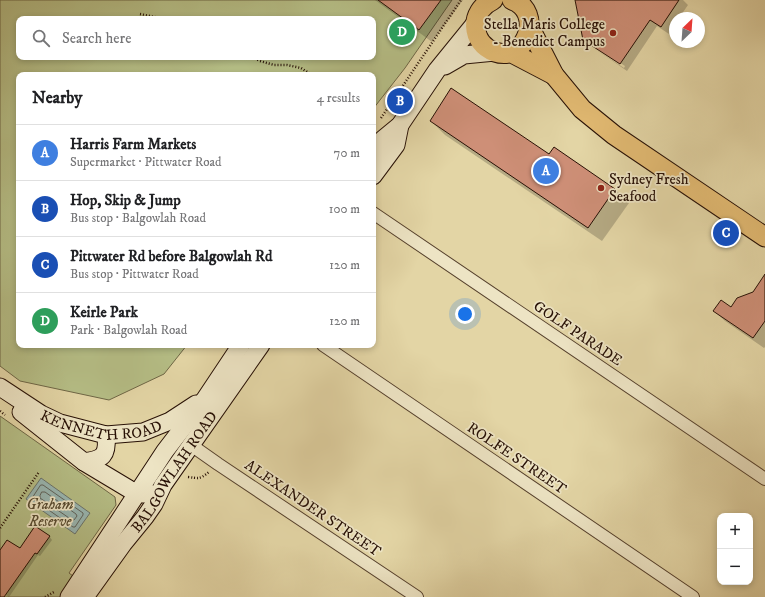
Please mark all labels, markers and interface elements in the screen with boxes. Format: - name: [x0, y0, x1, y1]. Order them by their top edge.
- north arrow: [669, 12, 705, 48]
- place label: Stella Maris College - Benedict Campus: [484, 15, 605, 51]
- search box: [16, 16, 376, 60]
- pin: D: [389, 17, 415, 47]
- icon: search: [30, 27, 52, 49]
- marker: Stella Maris College - Benedict Campus: [608, 28, 618, 38]
- text: Search here: [62, 29, 131, 48]
- pin: B: [387, 86, 413, 116]
- text: Nearby: [32, 87, 82, 109]
- text: 4 results: [317, 90, 360, 106]
- text: Harris Farm Markets: [70, 135, 196, 154]
- text: A: [41, 145, 49, 161]
- text: 70 m: [334, 145, 360, 161]
- text: Supermarket · Pittwater Road: [70, 154, 222, 170]
- pin: A: [533, 156, 559, 186]
- place label: Sydney Fresh Seafood: [609, 170, 689, 206]
- marker: Sydney Fresh Seafood: [596, 183, 606, 193]
- text: Hop, Skip & Jump: [70, 191, 181, 210]
- text: B: [41, 201, 49, 217]
- text: 100 m: [329, 201, 360, 217]
- text: Bus stop · Balgowlah Road: [70, 210, 206, 226]
- pin: C: [713, 218, 739, 248]
- text: Pittwater Rd before Balgowlah Rd: [70, 247, 272, 266]
- text: C: [41, 257, 49, 273]
- text: 120 m: [329, 257, 360, 273]
- text: Bus stop · Pittwater Road: [70, 266, 199, 282]
- street label: GOLF PARADE: [530, 297, 626, 370]
- text: Keirle Park: [70, 303, 138, 322]
- your location: [455, 304, 475, 324]
- text: D: [40, 313, 50, 329]
- text: 120 m: [329, 313, 360, 329]
- text: Park · Balgowlah Road: [70, 322, 187, 338]
- street label: KENNETH ROAD: [37, 406, 165, 445]
- street label: BALGOWLAH ROAD: [127, 408, 222, 537]
- street label: ROLFE STREET: [463, 418, 571, 499]
- street label: ALEXANDER STREET: [241, 456, 385, 561]
- park label: Graham Reserve: [27, 495, 74, 531]
- map controls: [717, 513, 753, 585]
- button: +: [717, 513, 753, 549]
- button: −: [717, 549, 753, 585]

